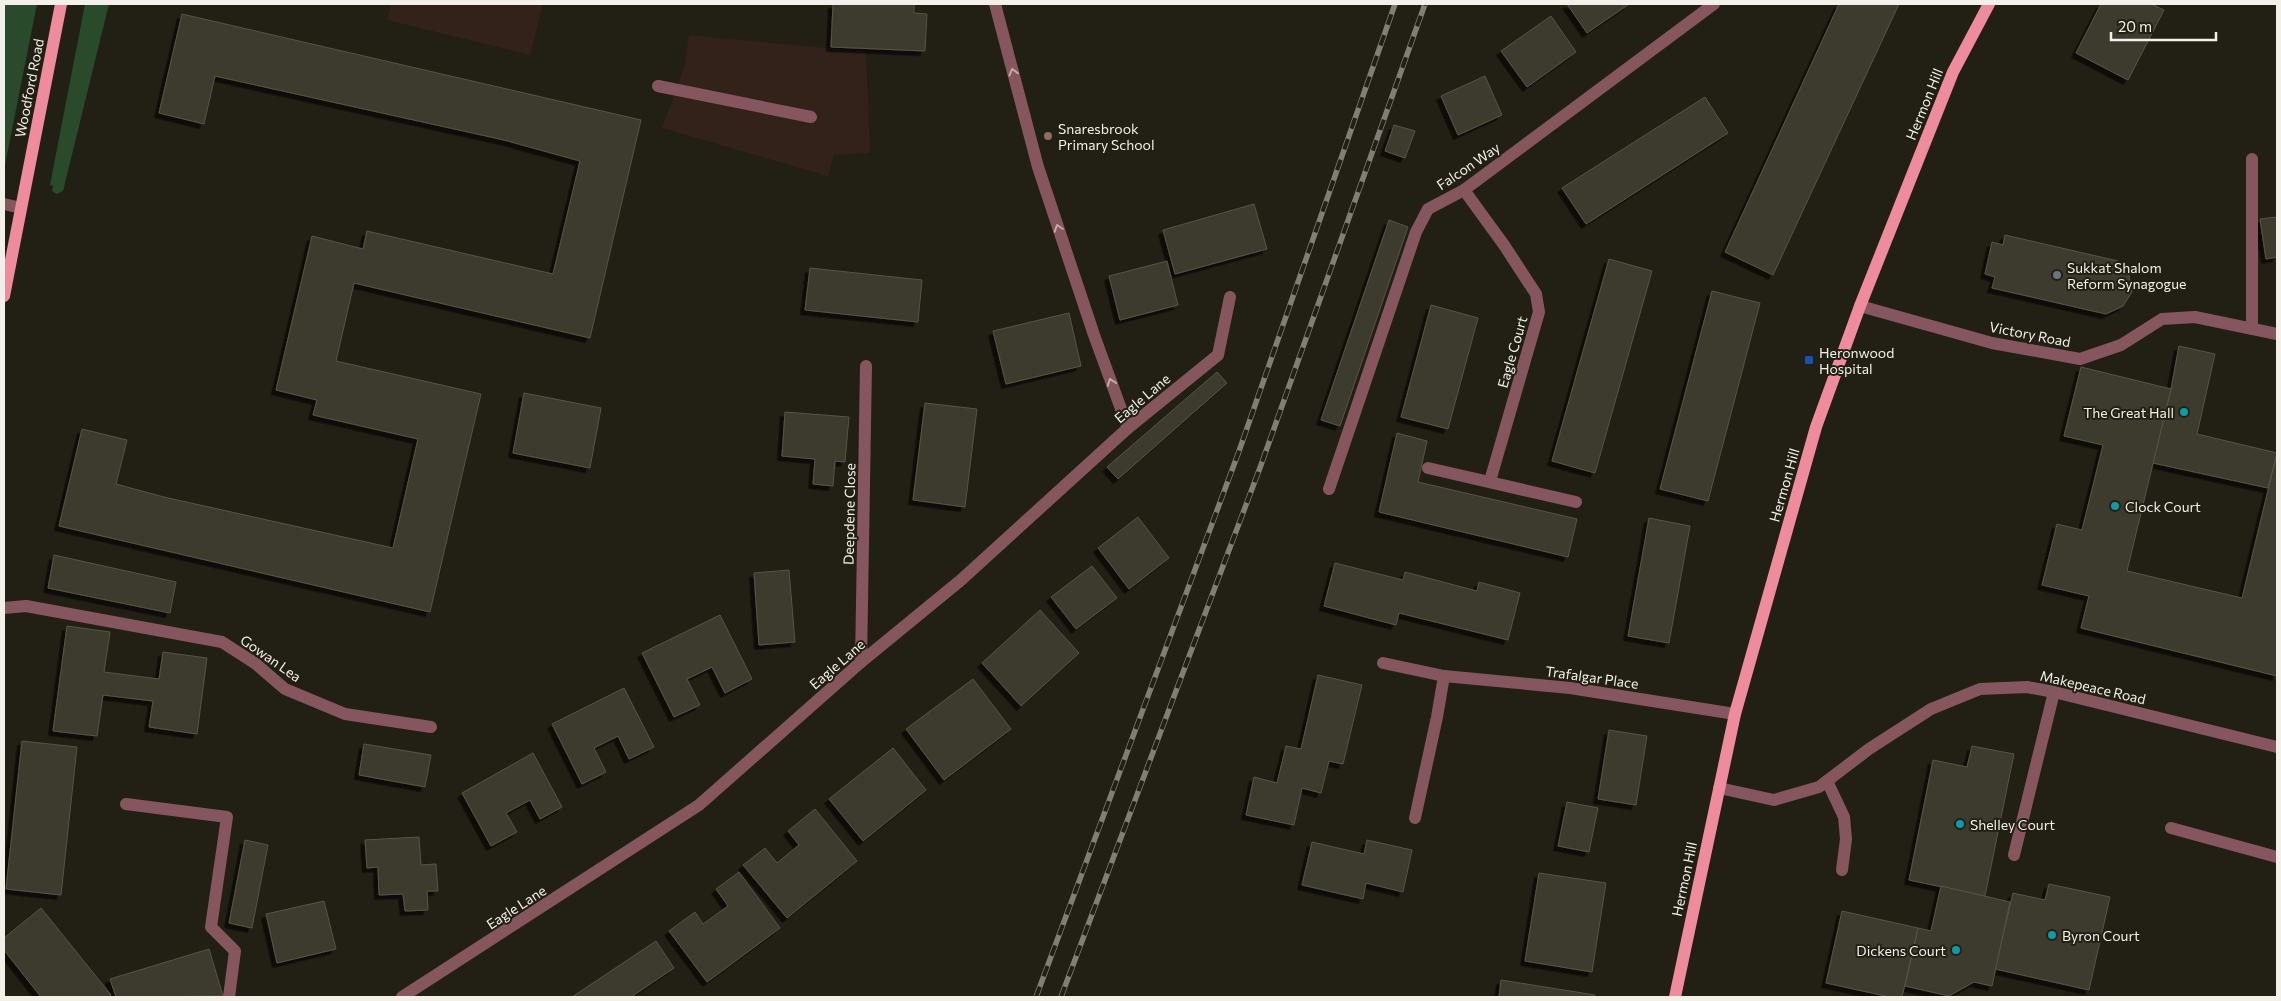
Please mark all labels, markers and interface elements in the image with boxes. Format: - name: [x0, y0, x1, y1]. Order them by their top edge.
- scale bar: [2111, 10, 2216, 42]
- text: 20 m: [2118, 17, 2152, 35]
- street label: Woodford Road: [11, 37, 47, 139]
- street label: Hermon Hill: [1902, 66, 1946, 142]
- one-way arrow: [1008, 68, 1019, 77]
- place label: Snaresbrook Primary School: [1058, 120, 1154, 153]
- marker: Snaresbrook Primary School: [1042, 130, 1054, 142]
- street label: Falcon Way: [1433, 139, 1503, 193]
- one-way arrow: [1054, 225, 1064, 233]
- place label: Sukkat Shalom Reform Synagogue: [2067, 259, 2186, 292]
- marker: Sukkat Shalom Reform Synagogue: [2051, 269, 2063, 281]
- street label: Eagle Court: [1494, 314, 1530, 390]
- street label: Victory Road: [1988, 318, 2072, 350]
- place label: Heronwood Hospital: [1819, 344, 1894, 377]
- marker: Heronwood Hospital: [1803, 354, 1815, 366]
- street label: Eagle Lane: [1111, 370, 1173, 426]
- one-way arrow: [1107, 378, 1117, 387]
- place label: The Great Hall: [2083, 404, 2174, 421]
- marker: The Great Hall: [2178, 406, 2190, 418]
- street label: Hermon Hill: [1765, 446, 1803, 524]
- street label: Deepdene Close: [840, 463, 858, 565]
- place label: Clock Court: [2125, 498, 2201, 515]
- marker: Clock Court: [2109, 500, 2121, 512]
- street label: Gowan Lea: [237, 631, 305, 685]
- street label: Eagle Lane: [806, 635, 868, 693]
- street label: Trafalgar Place: [1544, 662, 1640, 692]
- street label: Makepeace Road: [2039, 667, 2147, 707]
- place label: Shelley Court: [1970, 816, 2055, 833]
- marker: Shelley Court: [1954, 818, 1966, 830]
- street label: Hermon Hill: [1668, 840, 1700, 918]
- street label: Eagle Lane: [483, 881, 549, 933]
- place label: Byron Court: [2062, 927, 2140, 944]
- marker: Byron Court: [2046, 929, 2058, 941]
- place label: Dickens Court: [1856, 942, 1946, 959]
- marker: Dickens Court: [1950, 944, 1962, 956]

